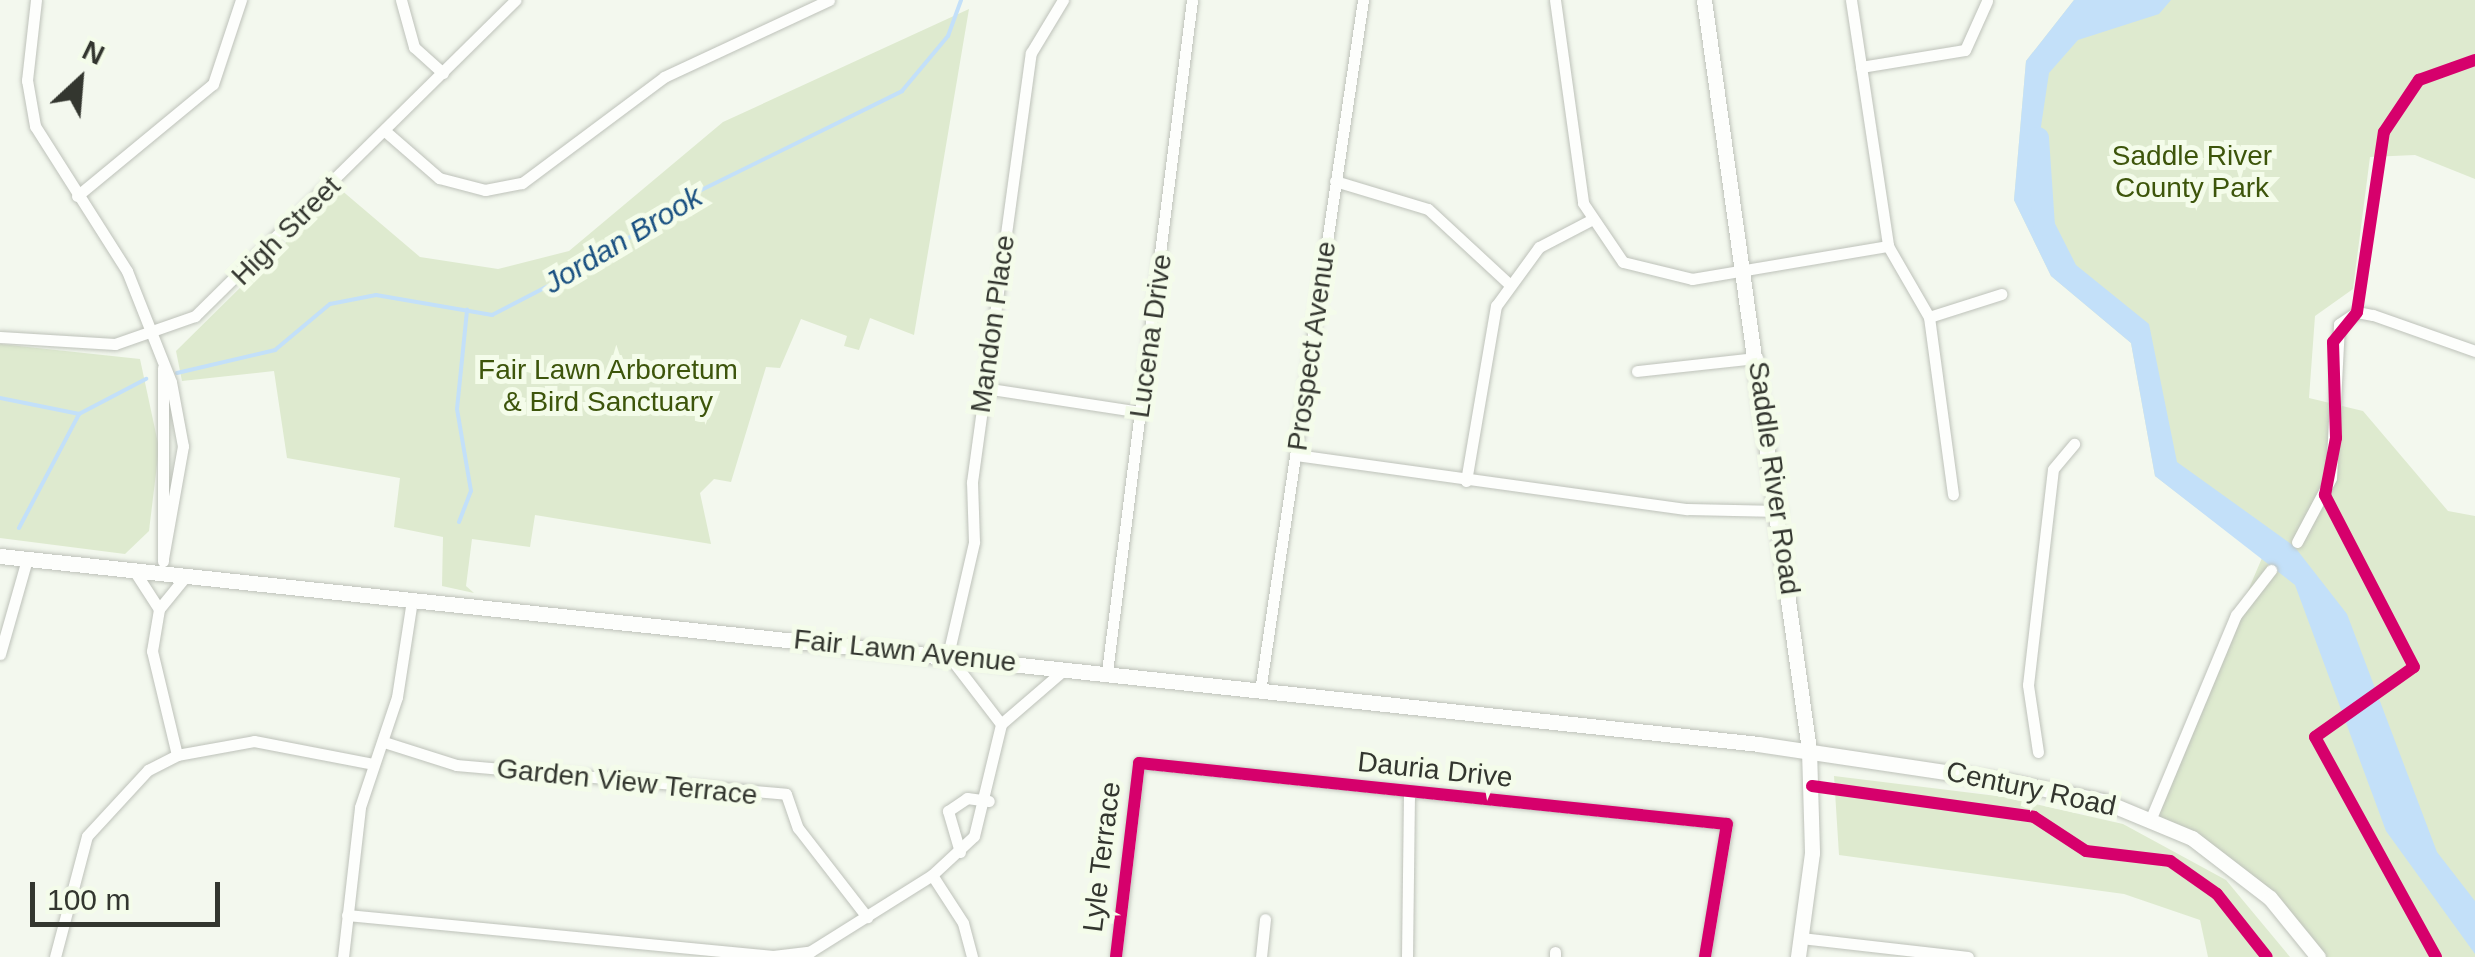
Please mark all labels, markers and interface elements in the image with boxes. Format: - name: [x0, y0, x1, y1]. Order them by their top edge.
- north arrow: [30, 30, 130, 130]
- text: N: [77, 34, 109, 71]
- park label: Saddle River County Park: [2112, 139, 2272, 205]
- street label: High Street: [225, 170, 347, 292]
- water label: Jordan Brook: [537, 179, 709, 301]
- street label: Mandon Place: [964, 233, 1022, 415]
- street label: Prospect Avenue: [1281, 238, 1343, 454]
- street label: Lucena Drive: [1123, 252, 1179, 420]
- park label: Fair Lawn Arboretum & Bird Sanctuary: [477, 353, 739, 419]
- street label: Saddle River Road: [1741, 359, 1807, 597]
- street label: Fair Lawn Avenue: [791, 623, 1019, 679]
- street label: Dauria Drive: [1356, 745, 1514, 795]
- street label: Garden View Terrace: [495, 752, 759, 812]
- street label: Century Road: [1943, 755, 2119, 823]
- street label: Lyle Terrace: [1076, 780, 1128, 934]
- scale bar: [35, 862, 225, 924]
- text: 100 m: [47, 883, 130, 916]

